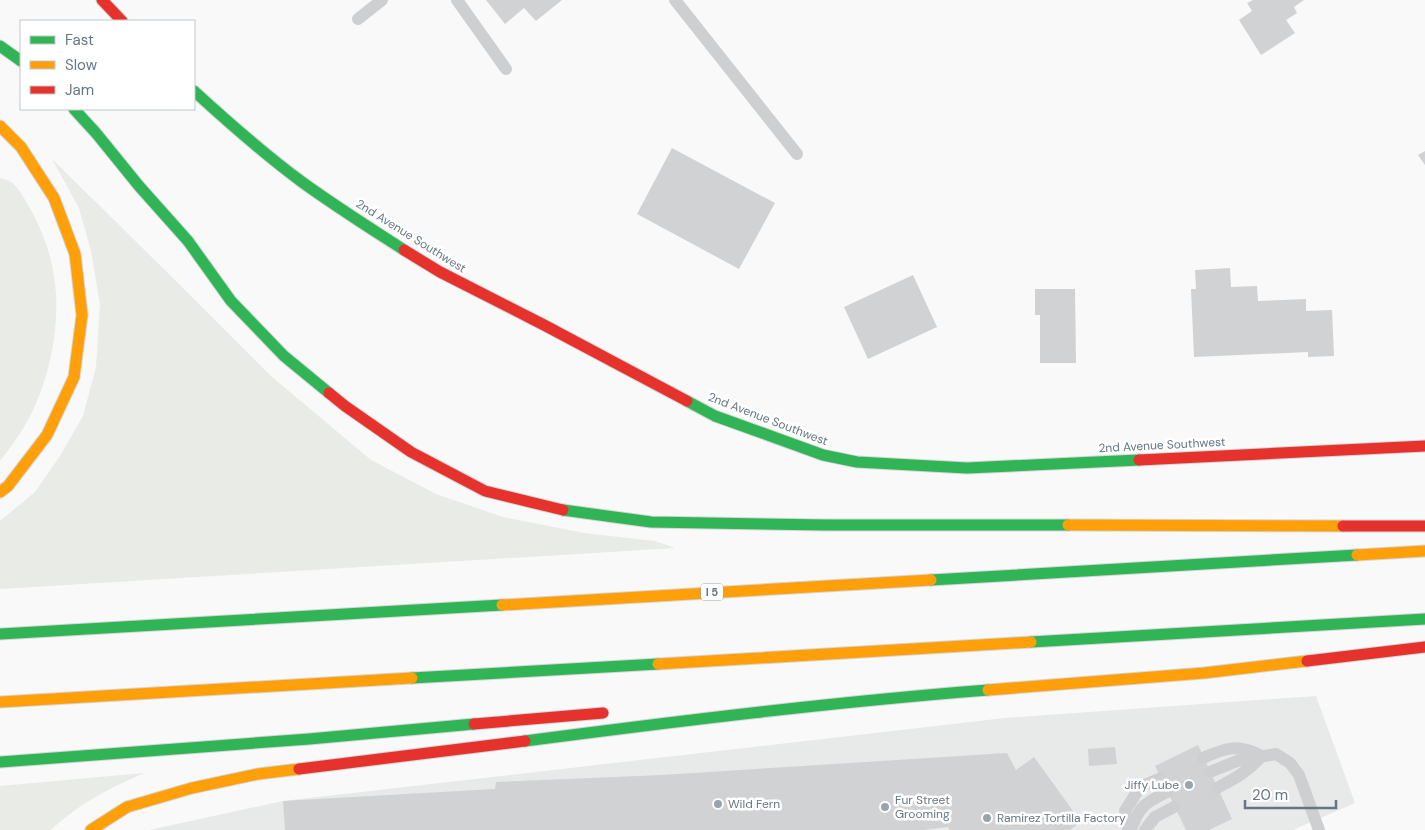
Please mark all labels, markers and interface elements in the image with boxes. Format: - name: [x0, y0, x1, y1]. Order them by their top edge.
- legend: [20, 20, 195, 110]
- text: Fast: [65, 30, 94, 50]
- text: Slow: [65, 55, 98, 75]
- text: Jam: [65, 80, 94, 100]
- street label: 2nd Avenue Southwest: [353, 195, 469, 277]
- street label: 2nd Avenue Southwest: [706, 389, 831, 449]
- street label: 2nd Avenue Southwest: [1098, 434, 1226, 456]
- road number: I 5: [701, 584, 723, 600]
- place label: Jiffy Lube: [1125, 777, 1179, 793]
- scale bar: [1245, 778, 1336, 810]
- marker: Jiffy Lube: [1183, 779, 1195, 791]
- text: 20 m: [1252, 785, 1288, 805]
- place label: Fur Street Grooming: [895, 792, 950, 822]
- place label: Wild Fern: [728, 796, 780, 812]
- marker: Wild Fern: [712, 798, 724, 810]
- marker: Fur Street Grooming: [879, 801, 891, 813]
- place label: Ramirez Tortilla Factory: [997, 810, 1126, 826]
- marker: Ramirez Tortilla Factory: [981, 812, 993, 824]

